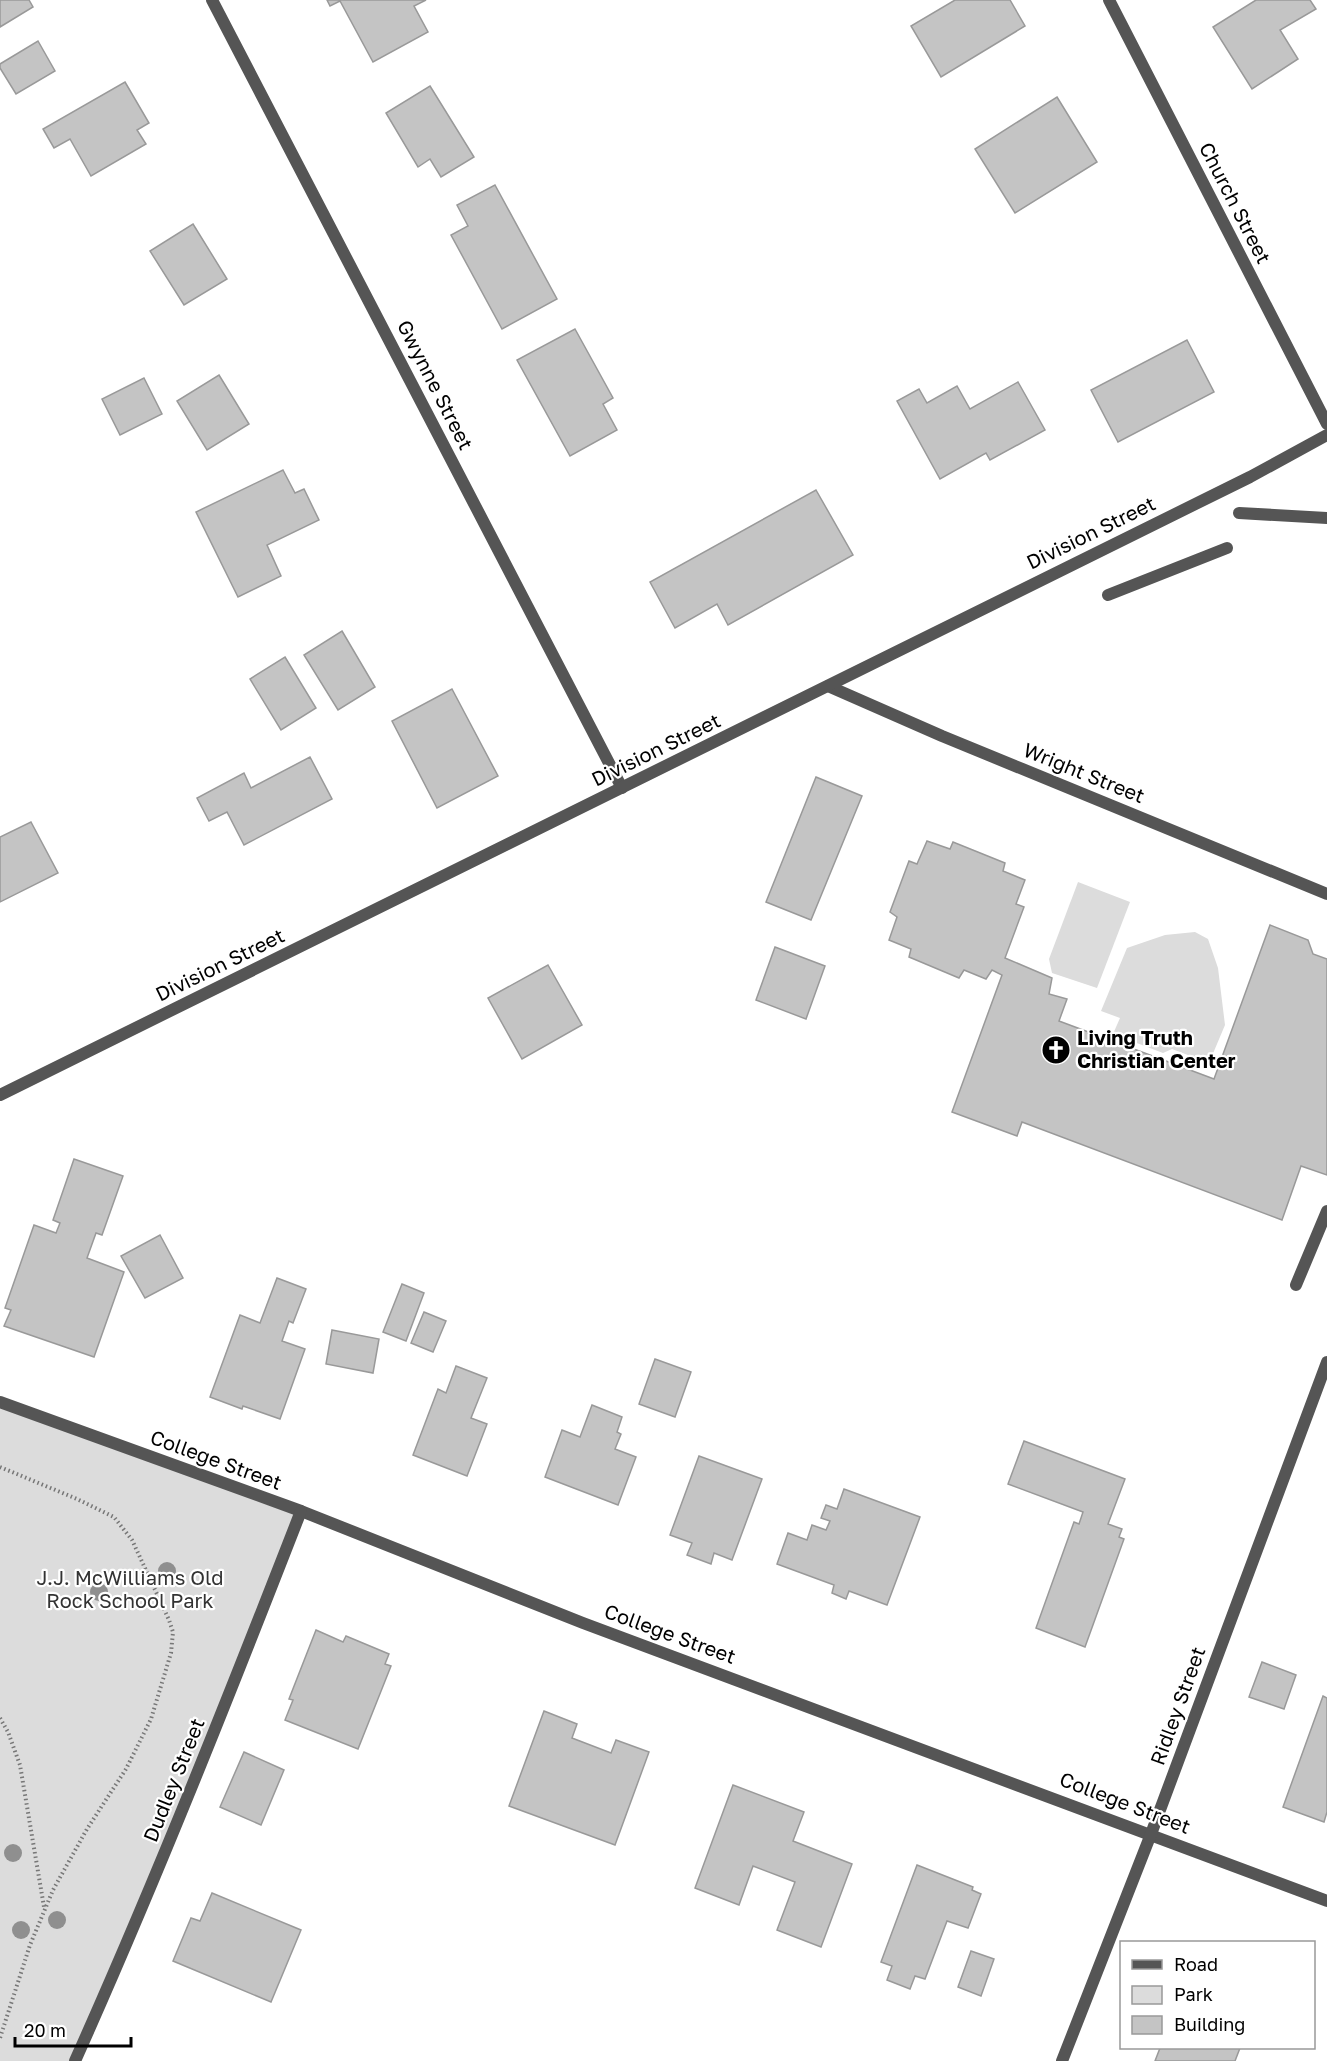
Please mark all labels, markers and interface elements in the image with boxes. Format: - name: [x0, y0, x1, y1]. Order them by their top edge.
- street label: Church Street: [1195, 138, 1277, 267]
- street label: Gwynne Street: [393, 316, 479, 453]
- street label: Division Street: [1022, 491, 1159, 574]
- street label: Division Street: [587, 708, 724, 791]
- street label: Wright Street: [1020, 737, 1148, 807]
- street label: Division Street: [151, 923, 288, 1006]
- place label: Living Truth Christian Center: [1077, 1025, 1236, 1072]
- church icon: Living Truth Christian Center: [1040, 1034, 1072, 1066]
- street label: College Street: [147, 1424, 285, 1494]
- park label: J.J. McWilliams Old Rock School Park: [36, 1565, 224, 1612]
- street label: College Street: [601, 1598, 739, 1668]
- street label: Ridley Street: [1145, 1643, 1210, 1768]
- street label: Dudley Street: [137, 1714, 209, 1845]
- street label: College Street: [1057, 1766, 1194, 1838]
- legend: [1120, 1941, 1315, 2049]
- text: Road: [1174, 1953, 1218, 1975]
- text: Park: [1174, 1983, 1213, 2005]
- scale bar: [15, 2010, 130, 2048]
- text: Building: [1174, 2013, 1245, 2035]
- text: 20 m: [24, 2019, 66, 2041]

